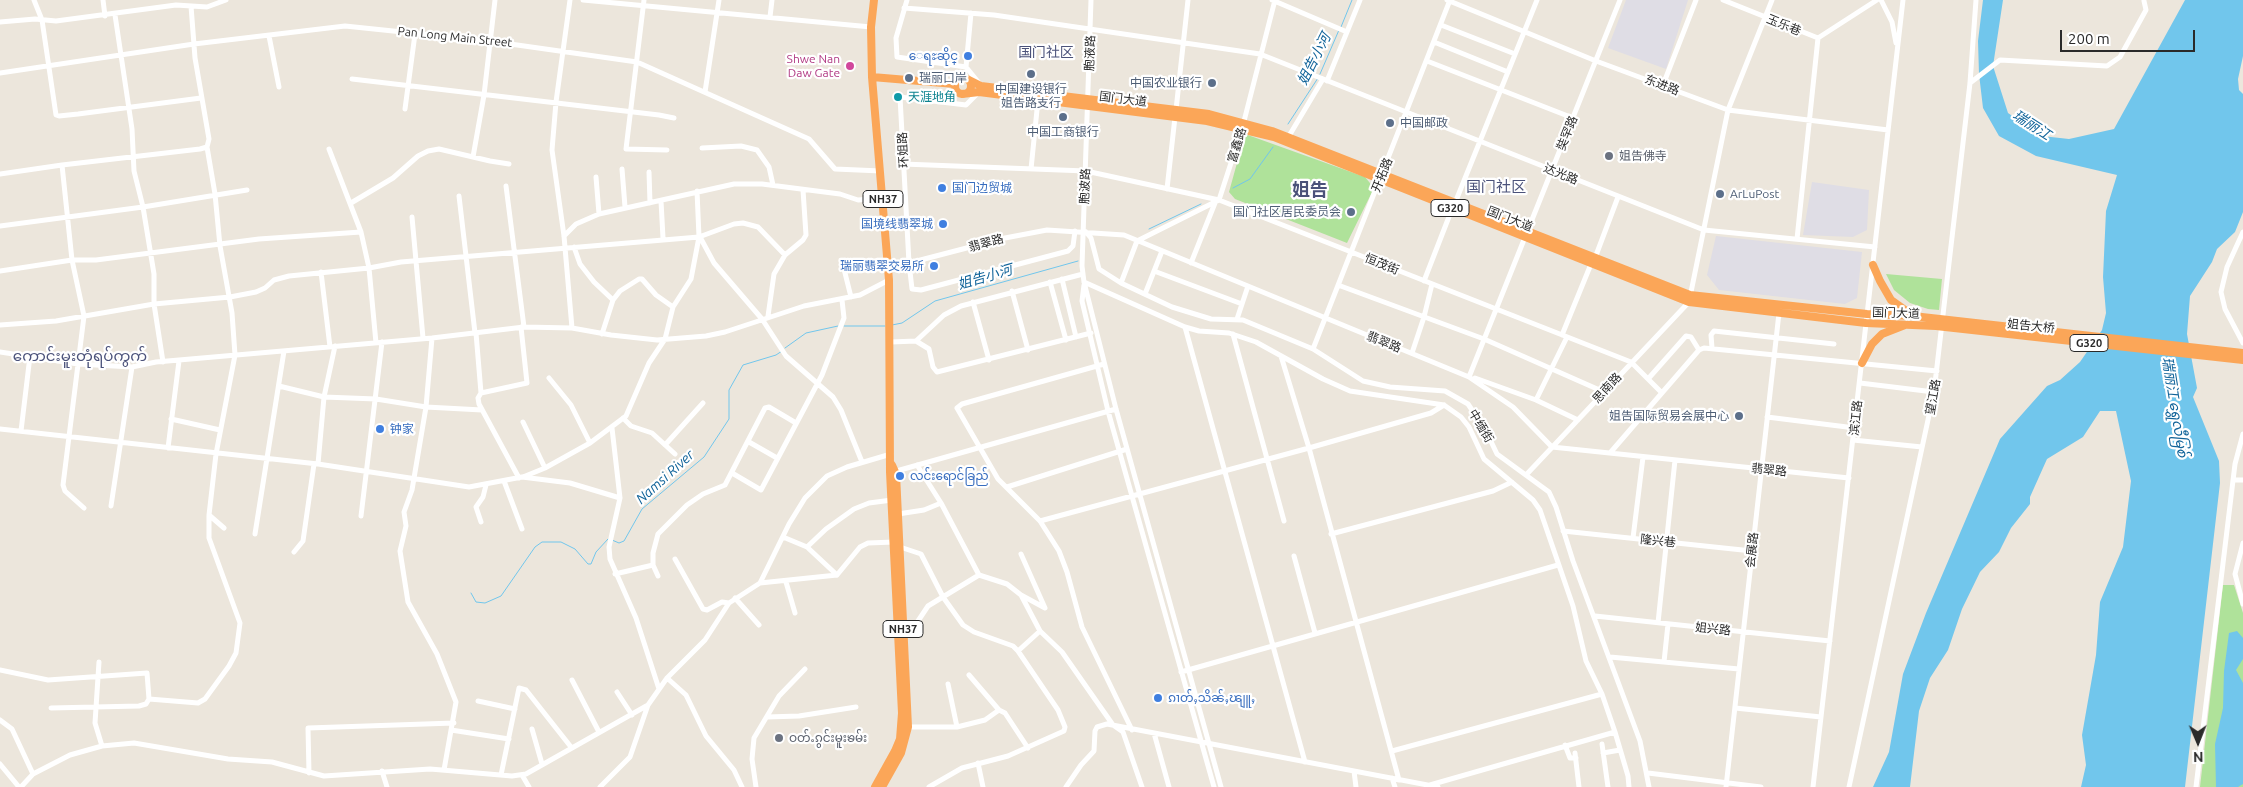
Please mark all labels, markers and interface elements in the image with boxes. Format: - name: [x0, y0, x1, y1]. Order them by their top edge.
- street label: 玉乐巷: [1765, 12, 1803, 38]
- scale bar: [2063, 20, 2198, 52]
- street label: Pan Long Main Street: [397, 24, 513, 50]
- water label: 姐告小河: [1294, 30, 1334, 88]
- text: 200 m: [2068, 30, 2110, 47]
- street label: 胞液路: [1082, 35, 1098, 71]
- district label: 国门社区: [1018, 44, 1074, 60]
- place label: ေရႊဆိုင္: [909, 49, 958, 63]
- marker: ေရႊဆိုင္: [962, 50, 974, 62]
- place label: Shwe Nan Daw Gate: [787, 52, 840, 80]
- marker: Shwe Nan Daw Gate: [844, 60, 856, 72]
- marker: 中国建设银行 姐告路支行: [1025, 68, 1037, 80]
- place label: 瑞丽口岸: [919, 71, 967, 85]
- marker: 瑞丽口岸: [903, 72, 915, 84]
- street label: 东进路: [1643, 72, 1681, 98]
- place label: 中国农业银行: [1130, 76, 1202, 90]
- marker: 中国农业银行: [1206, 77, 1218, 89]
- place label: 中国建设银行 姐告路支行: [995, 82, 1067, 110]
- street label: 国门大道: [1098, 89, 1148, 109]
- place label: 天涯地角: [908, 90, 956, 104]
- marker: 天涯地角: [892, 91, 904, 103]
- water label: 瑞丽江: [2010, 107, 2054, 143]
- marker: 中国工商银行: [1057, 111, 1069, 123]
- street label: 奘罕路: [1554, 114, 1580, 152]
- place label: 中国邮政: [1400, 116, 1448, 130]
- marker: 中国邮政: [1384, 117, 1396, 129]
- place label: 中国工商银行: [1027, 125, 1099, 139]
- street label: 富鑫路: [1225, 126, 1249, 164]
- street label: 环姐路: [895, 132, 911, 168]
- place label: 姐告佛寺: [1619, 149, 1667, 163]
- marker: 姐告佛寺: [1603, 150, 1615, 162]
- street label: 开拓路: [1369, 156, 1395, 194]
- street label: 达光路: [1542, 161, 1580, 187]
- street label: 胞波路: [1077, 168, 1093, 204]
- district label: 国门社区: [1466, 178, 1526, 196]
- district label: 姐告: [1292, 179, 1328, 201]
- place label: 国门边贸城: [952, 181, 1012, 195]
- marker: 国门边贸城: [936, 182, 948, 194]
- place label: ArLuPost: [1730, 187, 1779, 201]
- marker: ArLuPost: [1714, 188, 1726, 200]
- road number: NH37: [863, 190, 903, 208]
- road number: G320: [1431, 200, 1469, 217]
- street label: 国门大道: [1485, 204, 1535, 234]
- place label: 国门社区居民委员会: [1233, 205, 1341, 219]
- marker: 国门社区居民委员会: [1345, 206, 1357, 218]
- place label: 国境线翡翠城: [861, 217, 933, 231]
- marker: 国境线翡翠城: [937, 218, 949, 230]
- street label: 翡翠路: [967, 231, 1005, 255]
- street label: 恒茂街: [1363, 251, 1401, 277]
- place label: 瑞丽翡翠交易所: [840, 259, 924, 273]
- marker: 瑞丽翡翠交易所: [928, 260, 940, 272]
- water label: 姐告小河: [956, 261, 1014, 293]
- street label: 国门大道: [1872, 305, 1920, 321]
- street label: 姐告大桥: [2006, 316, 2056, 336]
- street label: 翡翠路: [1365, 329, 1403, 355]
- road number: G320: [2070, 334, 2108, 352]
- district label: ကောင်းမူးတုံရပ်ကွက်: [13, 347, 147, 365]
- water label: 瑞丽江 ရွှေလီမြစ်: [2159, 356, 2191, 458]
- street label: 思南路: [1589, 370, 1625, 406]
- street label: 望江路: [1923, 378, 1943, 416]
- street label: 滨江路: [1847, 399, 1865, 437]
- street label: 中缅街: [1466, 407, 1496, 445]
- place label: 姐告国际贸易会展中心: [1609, 409, 1729, 423]
- marker: 姐告国际贸易会展中心: [1733, 410, 1745, 422]
- place label: 钟家: [390, 422, 414, 436]
- marker: 钟家: [374, 423, 386, 435]
- water label: Namsi River: [632, 446, 698, 508]
- street label: 翡翠路: [1750, 461, 1788, 479]
- place label: လင်းရောင်ခြည်: [910, 469, 989, 483]
- marker: လင်းရောင်ခြည်: [894, 470, 906, 482]
- street label: 会展路: [1743, 531, 1761, 569]
- street label: 隆兴巷: [1639, 532, 1677, 550]
- road number: NH37: [883, 620, 923, 638]
- street label: 姐兴路: [1694, 620, 1732, 638]
- place label: ၵၢတ်ႇသိၼ်ႇၽျူႇ: [1168, 691, 1255, 705]
- marker: ၵၢတ်ႇသိၼ်ႇၽျူႇ: [1152, 692, 1164, 704]
- north arrow: [2173, 717, 2223, 767]
- place label: ဝတ်ႉၵွင်းမူးၶမ်း: [789, 731, 867, 745]
- marker: ဝတ်ႉၵွင်းမူးၶမ်း: [773, 732, 785, 744]
- text: N: [2193, 749, 2204, 765]

